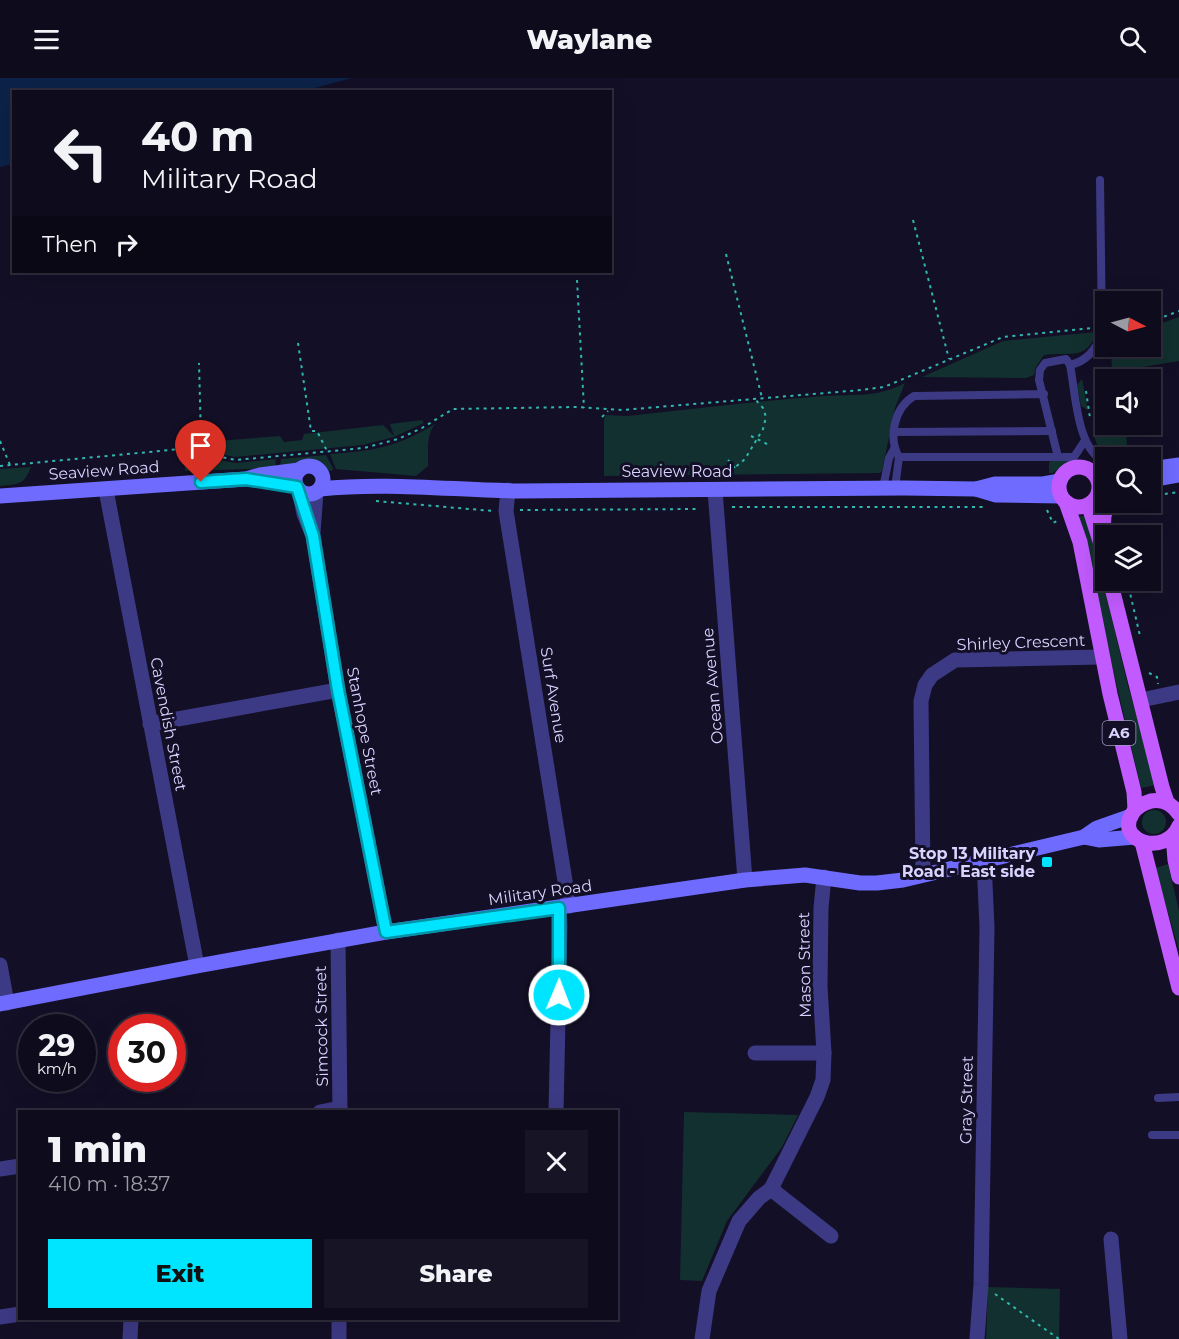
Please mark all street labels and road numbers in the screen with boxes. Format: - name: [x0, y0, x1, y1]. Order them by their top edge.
- street label: Seaview Road: [48, 457, 160, 484]
- street label: Seaview Road: [621, 462, 733, 481]
- street label: Ocean Avenue: [698, 627, 727, 745]
- street label: Shirley Crescent: [956, 631, 1086, 654]
- street label: Surf Avenue: [537, 646, 570, 744]
- street label: Cavendish Street: [146, 656, 191, 793]
- street label: Stanhope Street: [343, 665, 386, 797]
- road number: A6: [1102, 721, 1136, 745]
- street label: Military Road: [487, 876, 593, 909]
- street label: Mason Street: [794, 911, 815, 1018]
- street label: Simcock Street: [311, 965, 332, 1087]
- street label: Gray Street: [956, 1055, 977, 1144]

